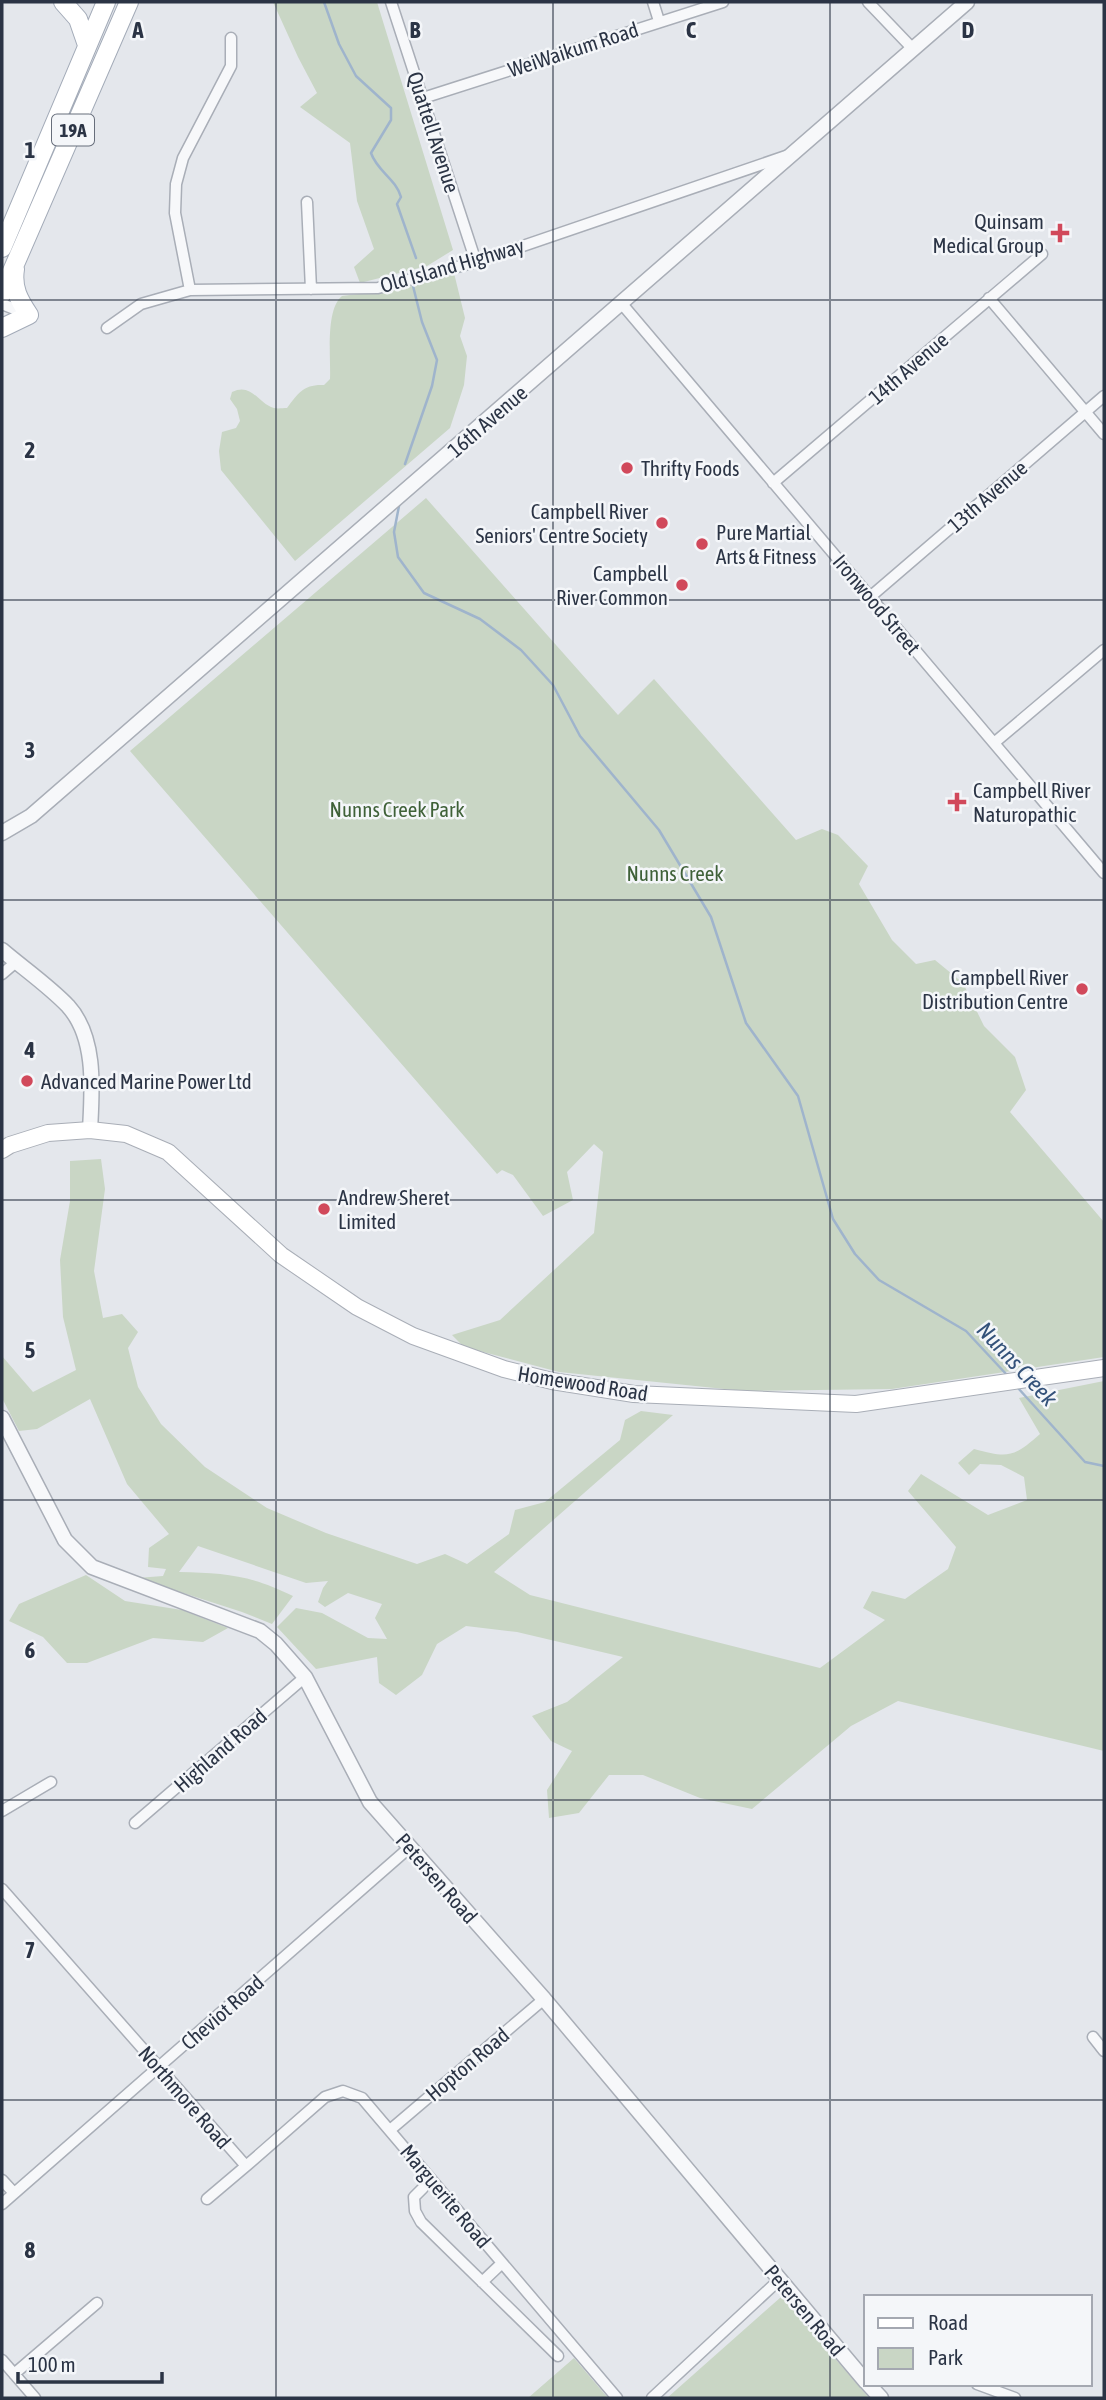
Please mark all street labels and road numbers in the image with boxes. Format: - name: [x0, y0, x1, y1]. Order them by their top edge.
- street label: WeiWaikum Road: [505, 17, 641, 81]
- street label: Quattell Avenue: [403, 69, 465, 195]
- road number: 19A: [52, 114, 94, 146]
- street label: Old Island Highway: [377, 233, 527, 297]
- street label: 14th Avenue: [864, 327, 952, 409]
- street label: 16th Avenue: [443, 380, 531, 462]
- street label: 13th Avenue: [943, 455, 1031, 537]
- street label: Ironwood Street: [828, 549, 926, 659]
- street label: Homewood Road: [516, 1361, 650, 1405]
- street label: Highland Road: [169, 1703, 271, 1797]
- street label: Petersen Road: [391, 1828, 483, 1928]
- street label: Cheviot Road: [176, 1970, 268, 2054]
- street label: Hopton Road: [421, 2022, 513, 2106]
- street label: Northmore Road: [134, 2041, 236, 2153]
- street label: Marguerite Road: [396, 2139, 496, 2253]
- street label: Petersen Road: [760, 2260, 850, 2360]

